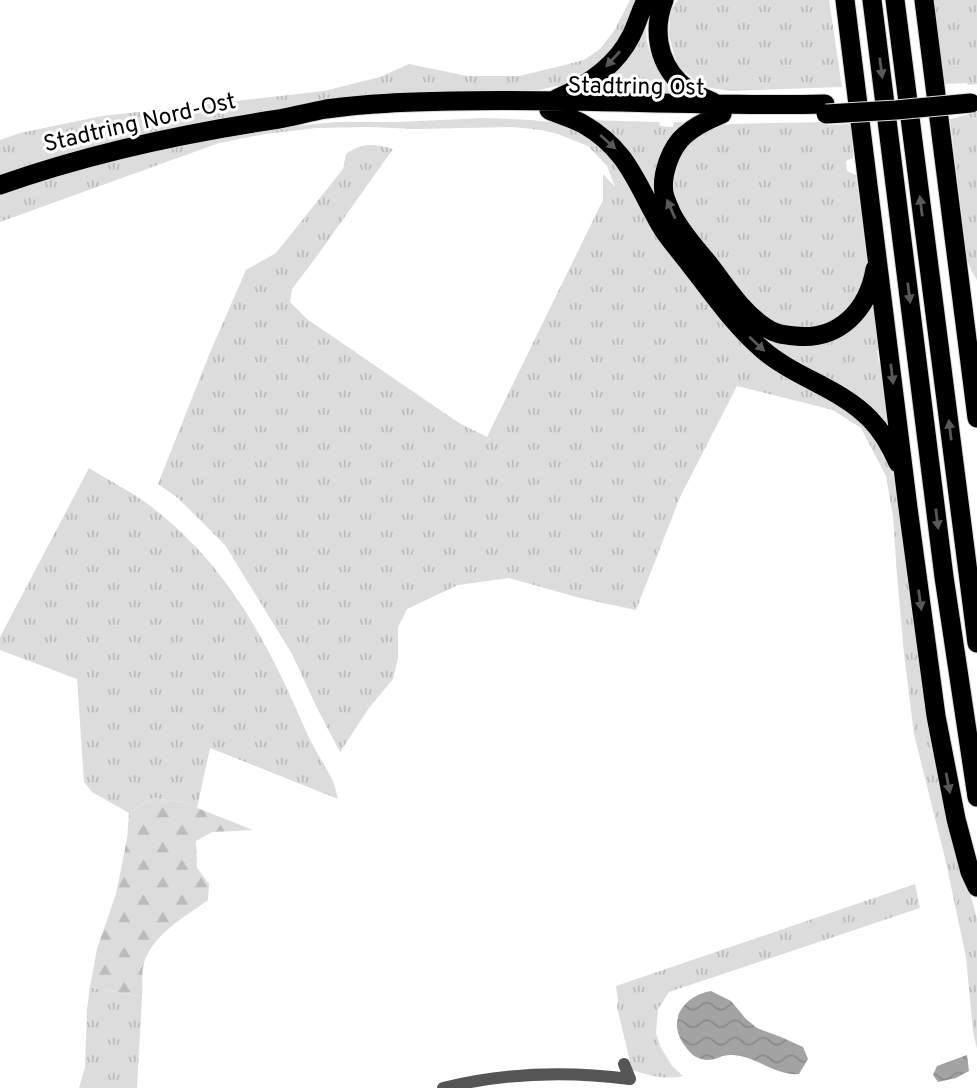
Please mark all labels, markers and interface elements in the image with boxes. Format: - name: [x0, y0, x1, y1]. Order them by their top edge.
- one-way arrow: [606, 50, 622, 67]
- one-way arrow: [875, 57, 886, 79]
- street label: Stadtring Ost: [567, 72, 705, 104]
- street label: Stadtring Nord-Ost: [41, 88, 239, 160]
- one-way arrow: [599, 134, 617, 150]
- one-way arrow: [916, 195, 927, 217]
- one-way arrow: [665, 198, 676, 219]
- one-way arrow: [904, 283, 915, 305]
- one-way arrow: [748, 335, 765, 351]
- one-way arrow: [886, 363, 897, 385]
- one-way arrow: [944, 419, 955, 441]
- one-way arrow: [932, 508, 943, 530]
- one-way arrow: [915, 589, 926, 611]
- one-way arrow: [943, 772, 954, 794]

